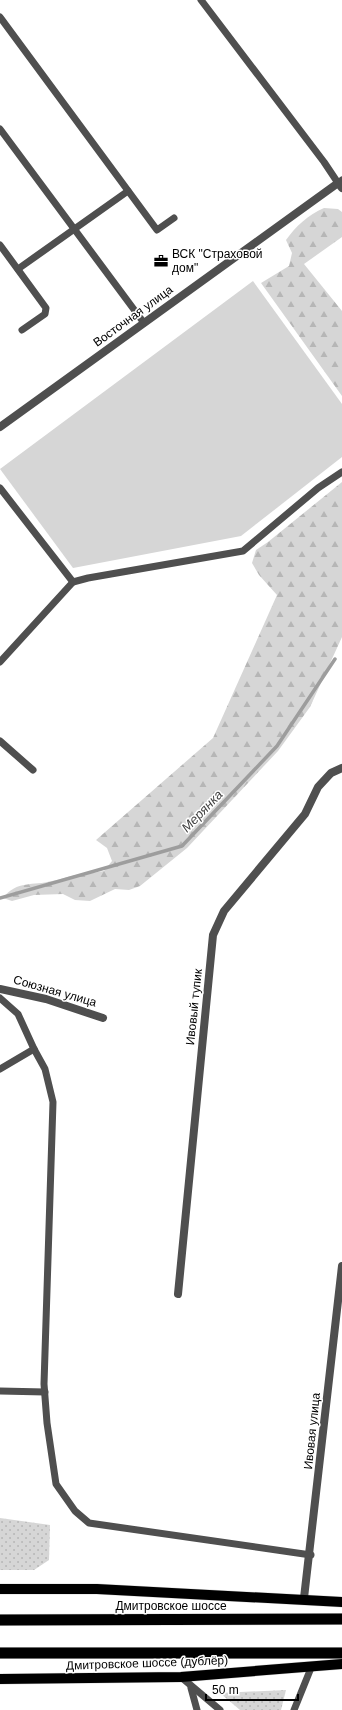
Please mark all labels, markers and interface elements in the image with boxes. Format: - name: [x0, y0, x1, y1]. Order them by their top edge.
- place label: ВСК "Страховой дом": [172, 247, 263, 275]
- office icon: ВСК "Страховой дом": [153, 253, 169, 269]
- street label: Восточная улица: [91, 282, 176, 350]
- water label: Мерянка: [178, 787, 226, 835]
- street label: Ивовый тупик: [183, 967, 205, 1046]
- street label: Союзная улица: [12, 972, 99, 1010]
- street label: Ивовая улица: [301, 1392, 323, 1470]
- street label: Дмитровское шоссе: [115, 1599, 227, 1613]
- street label: Дмитровское шоссе (дублёр): [66, 1653, 228, 1673]
- scale bar: [206, 1676, 298, 1702]
- text: 50 m: [212, 1683, 239, 1697]

